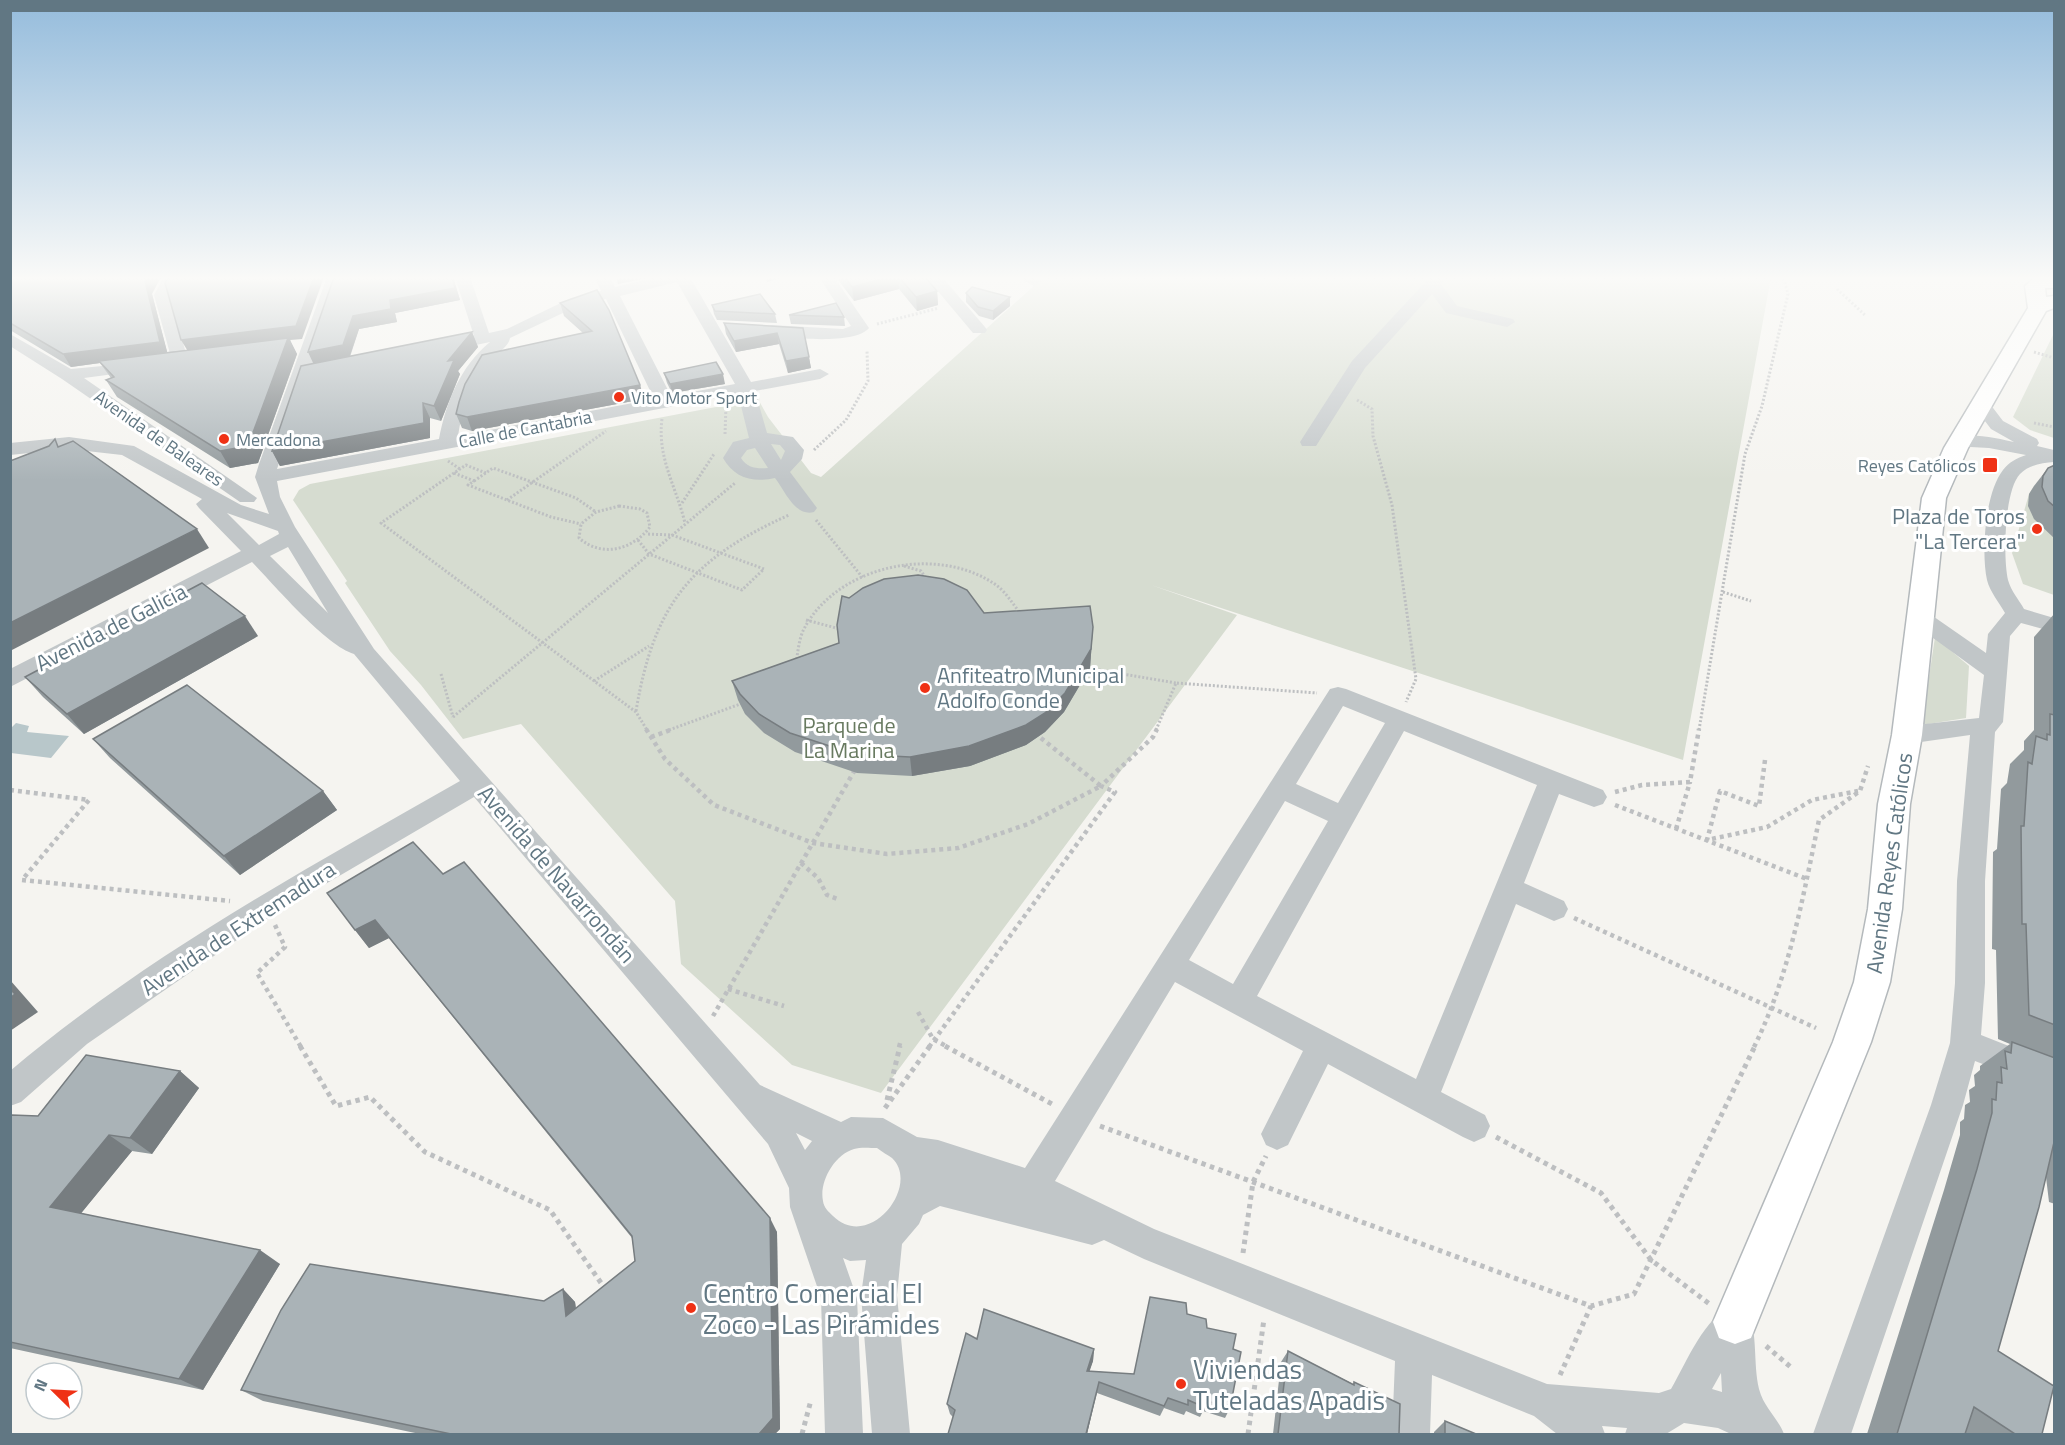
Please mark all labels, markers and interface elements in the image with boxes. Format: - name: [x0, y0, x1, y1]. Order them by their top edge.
- street label: Avenida de Baleares: [89, 383, 229, 493]
- place label: Vito Motor Sport: [631, 384, 758, 411]
- marker: Vito Motor Sport: [612, 390, 626, 404]
- street label: Calle de Cantabria: [456, 403, 594, 455]
- place label: Mercadona: [236, 426, 321, 453]
- marker: Mercadona: [217, 432, 231, 446]
- place label: Reyes Católicos: [1858, 452, 1976, 479]
- marker: Reyes Católicos: [1981, 456, 1999, 474]
- place label: Plaza de Toros "La Tercera": [1892, 499, 2025, 558]
- marker: Plaza de Toros "La Tercera": [2030, 522, 2044, 536]
- street label: Avenida de Galicia: [29, 574, 193, 680]
- place label: Anfiteatro Municipal Adolfo Conde: [937, 658, 1124, 717]
- marker: Anfiteatro Municipal Adolfo Conde: [918, 681, 932, 695]
- park label: Parque de La Marina: [802, 708, 896, 767]
- street label: Avenida Reyes Católicos: [1857, 750, 1921, 976]
- street label: Avenida de Navarrondán: [470, 778, 644, 970]
- street label: Avenida de Extremadura: [134, 852, 342, 1004]
- place label: Centro Comercial El Zoco - Las Pirámides: [703, 1272, 940, 1344]
- marker: Centro Comercial El Zoco - Las Pirámides: [684, 1301, 698, 1315]
- place label: Viviendas Tuteladas Apadis: [1193, 1348, 1385, 1420]
- north arrow: [24, 1361, 84, 1421]
- text: N: [27, 1375, 54, 1395]
- marker: Viviendas Tuteladas Apadis: [1174, 1377, 1188, 1391]

